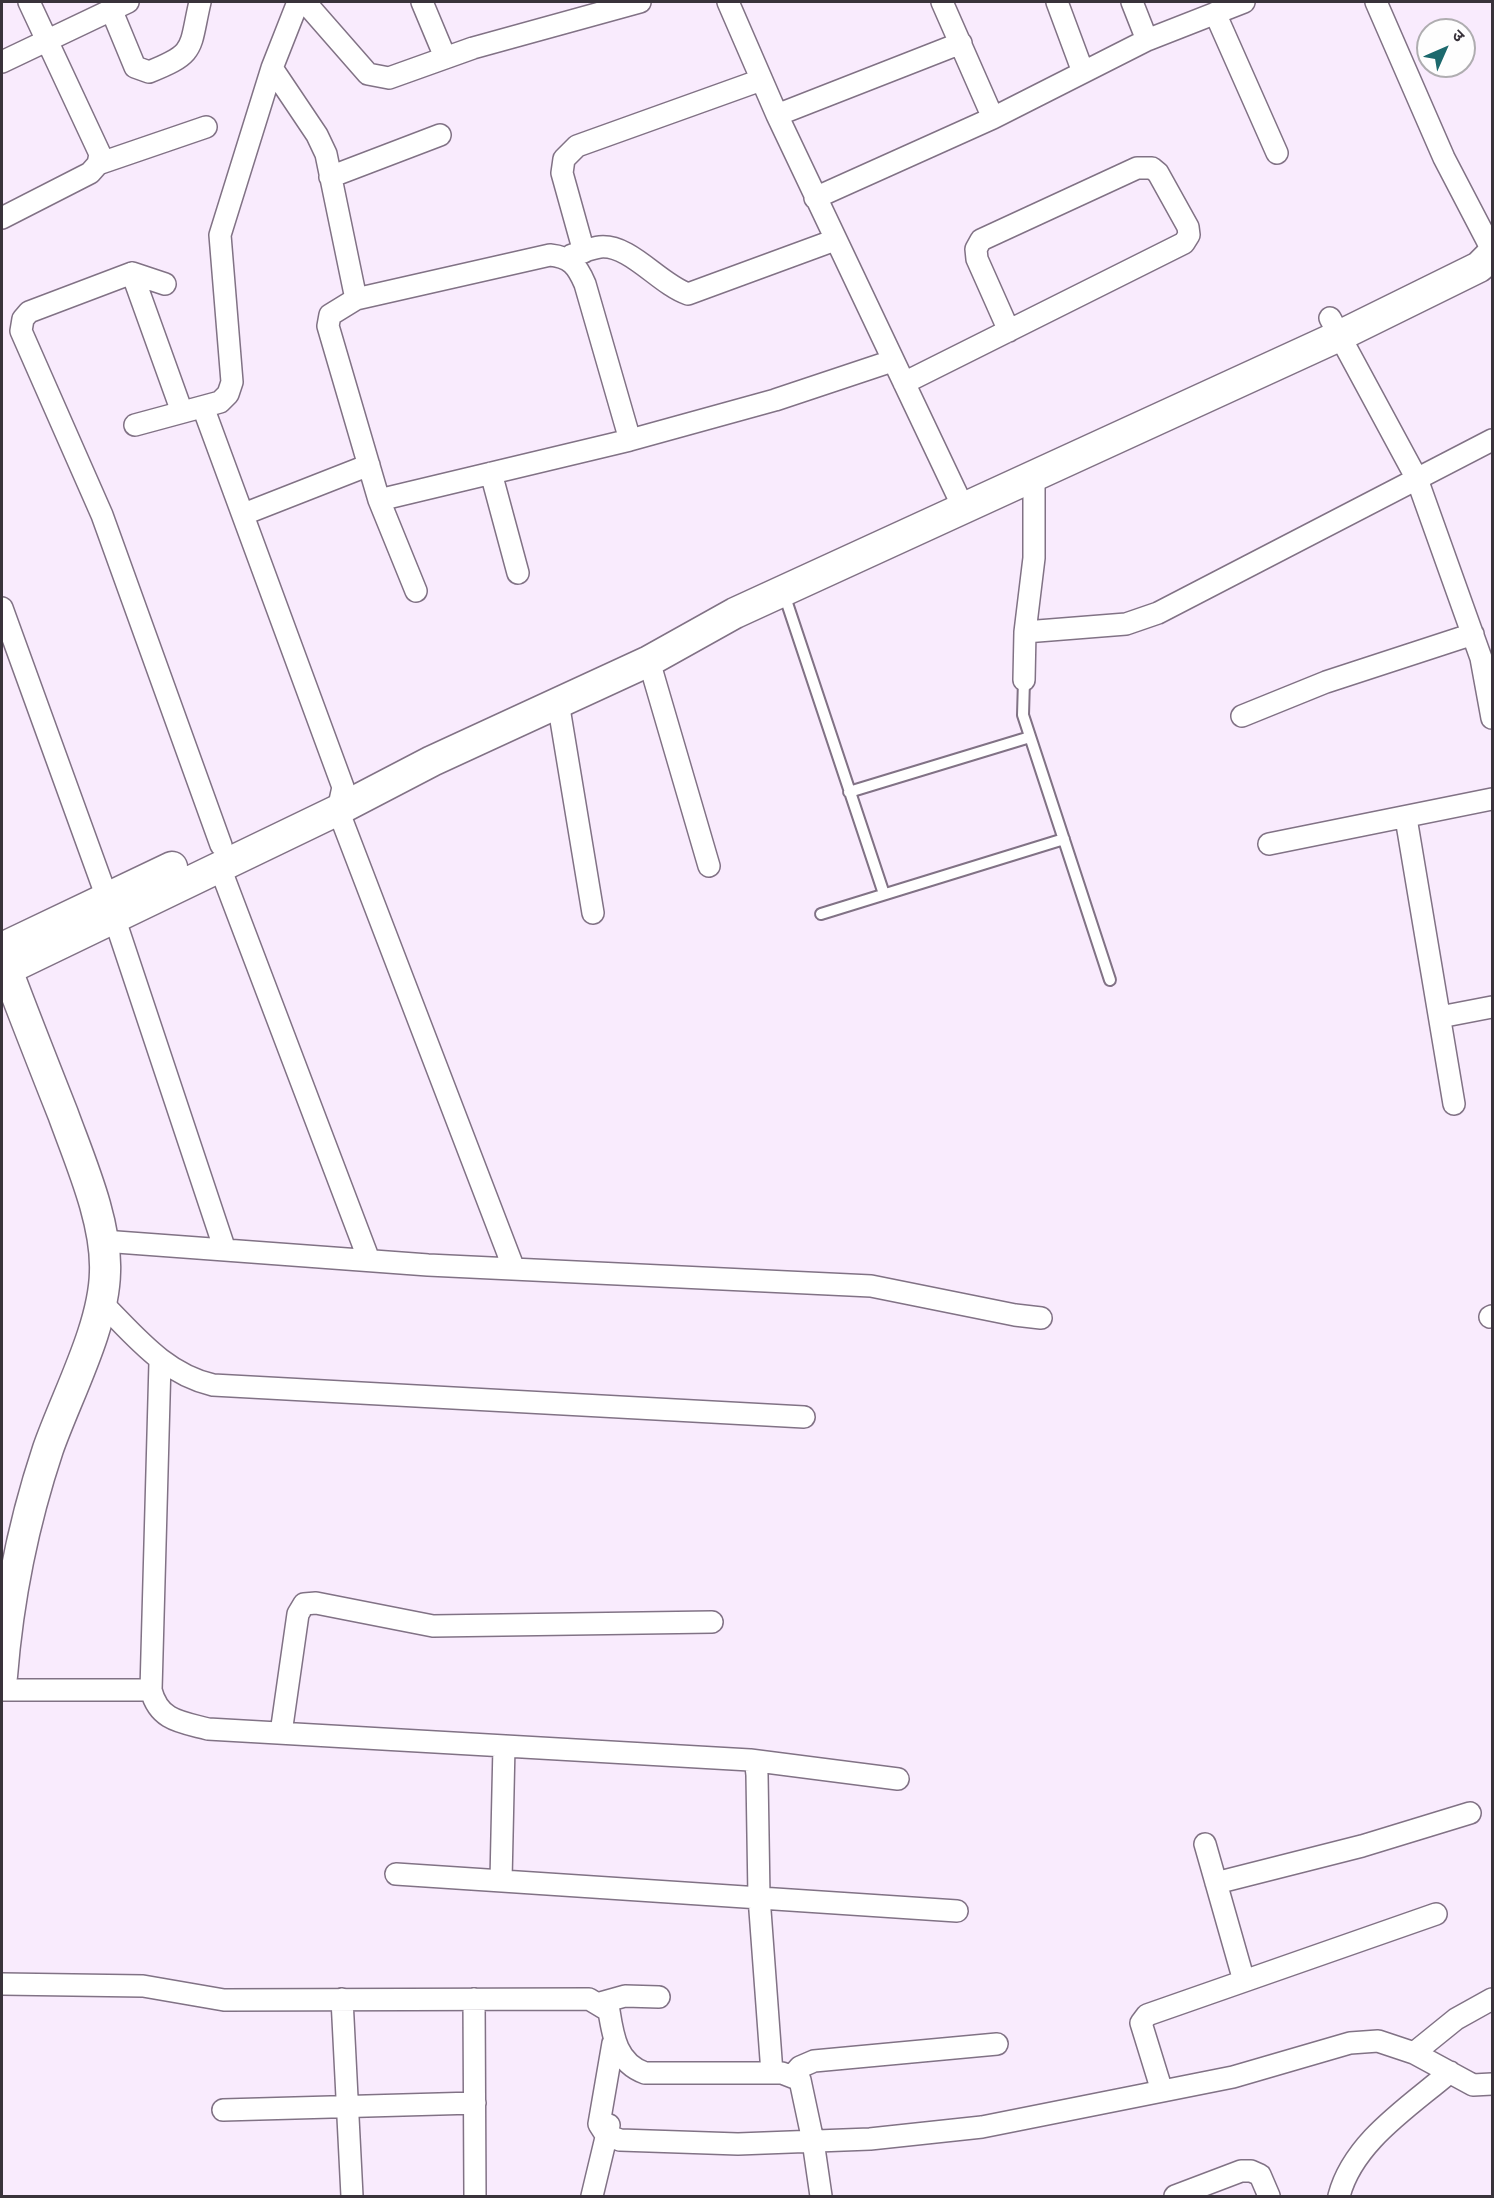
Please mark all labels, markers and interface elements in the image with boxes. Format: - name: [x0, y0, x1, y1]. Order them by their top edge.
- north arrow: [1416, 18, 1476, 78]
- text: उ: [1447, 26, 1468, 47]

